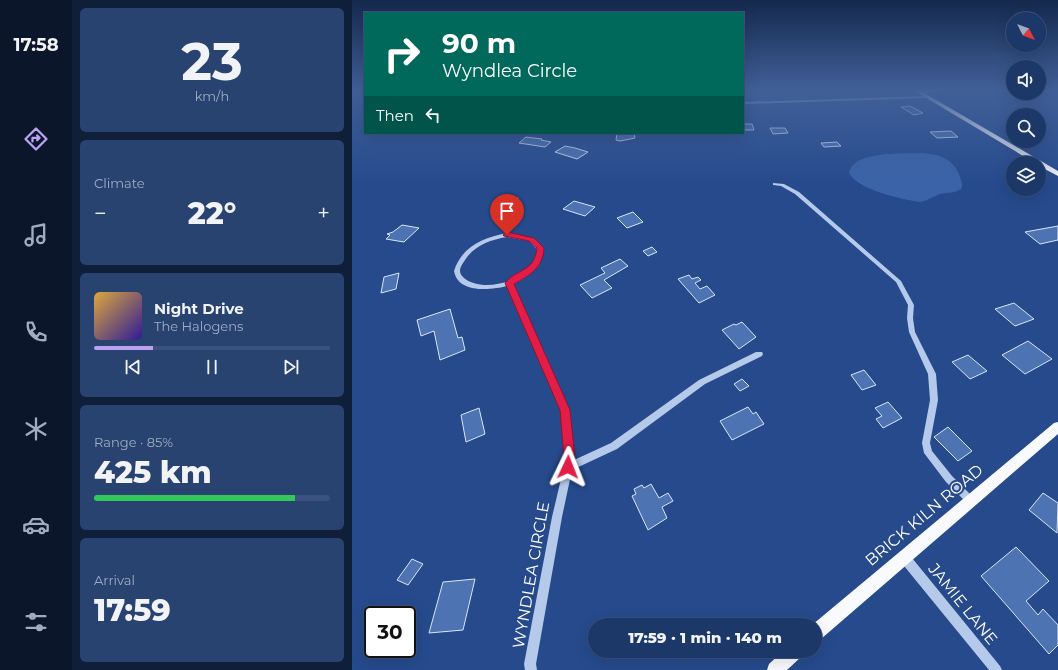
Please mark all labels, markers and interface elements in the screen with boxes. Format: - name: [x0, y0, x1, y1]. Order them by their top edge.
- north arrow: [1006, 12, 1046, 52]
- map controls: [1006, 12, 1046, 196]
- text: 90 m: [442, 26, 516, 60]
- icon: right: [376, 28, 428, 80]
- text: 23: [181, 30, 243, 93]
- text: 17:58: [13, 34, 59, 56]
- text: Wyndlea Circle: [442, 60, 577, 82]
- button: sound: [1006, 60, 1046, 100]
- text: km/h: [195, 88, 229, 104]
- icon: left: [422, 104, 444, 126]
- text: Then: [376, 106, 414, 125]
- button: search: [1006, 108, 1046, 148]
- icon: directions: [22, 125, 50, 153]
- button: layers: [1006, 156, 1046, 196]
- text: Climate: [94, 175, 145, 191]
- pin: [490, 194, 524, 235]
- text: 22°: [188, 195, 236, 232]
- text: −: [94, 200, 107, 227]
- text: +: [317, 200, 330, 227]
- icon: arrive: [496, 200, 518, 222]
- icon: music: [22, 221, 50, 249]
- text: Night Drive: [154, 299, 244, 318]
- icon: phone: [22, 318, 50, 346]
- text: The Halogens: [154, 318, 243, 334]
- icon: previous: [122, 356, 144, 378]
- icon: pause: [201, 356, 223, 378]
- icon: next: [280, 356, 302, 378]
- icon: climate: [22, 415, 50, 443]
- text: Range · 85%: [94, 434, 173, 450]
- position arrow: [547, 446, 589, 488]
- text: 425 km: [94, 454, 212, 491]
- street label: BRICK KILN ROAD: [861, 460, 987, 570]
- street label: WYNDLEA CIRCLE: [509, 500, 553, 650]
- icon: car: [22, 511, 50, 539]
- street label: JAMIE LANE: [924, 559, 1001, 648]
- text: Arrival: [94, 572, 135, 588]
- text: 17:59: [94, 592, 171, 629]
- speed limit sign: 30: [364, 606, 416, 658]
- icon: filters: [22, 608, 50, 636]
- text: 17:59 · 1 min · 140 m: [628, 628, 782, 647]

